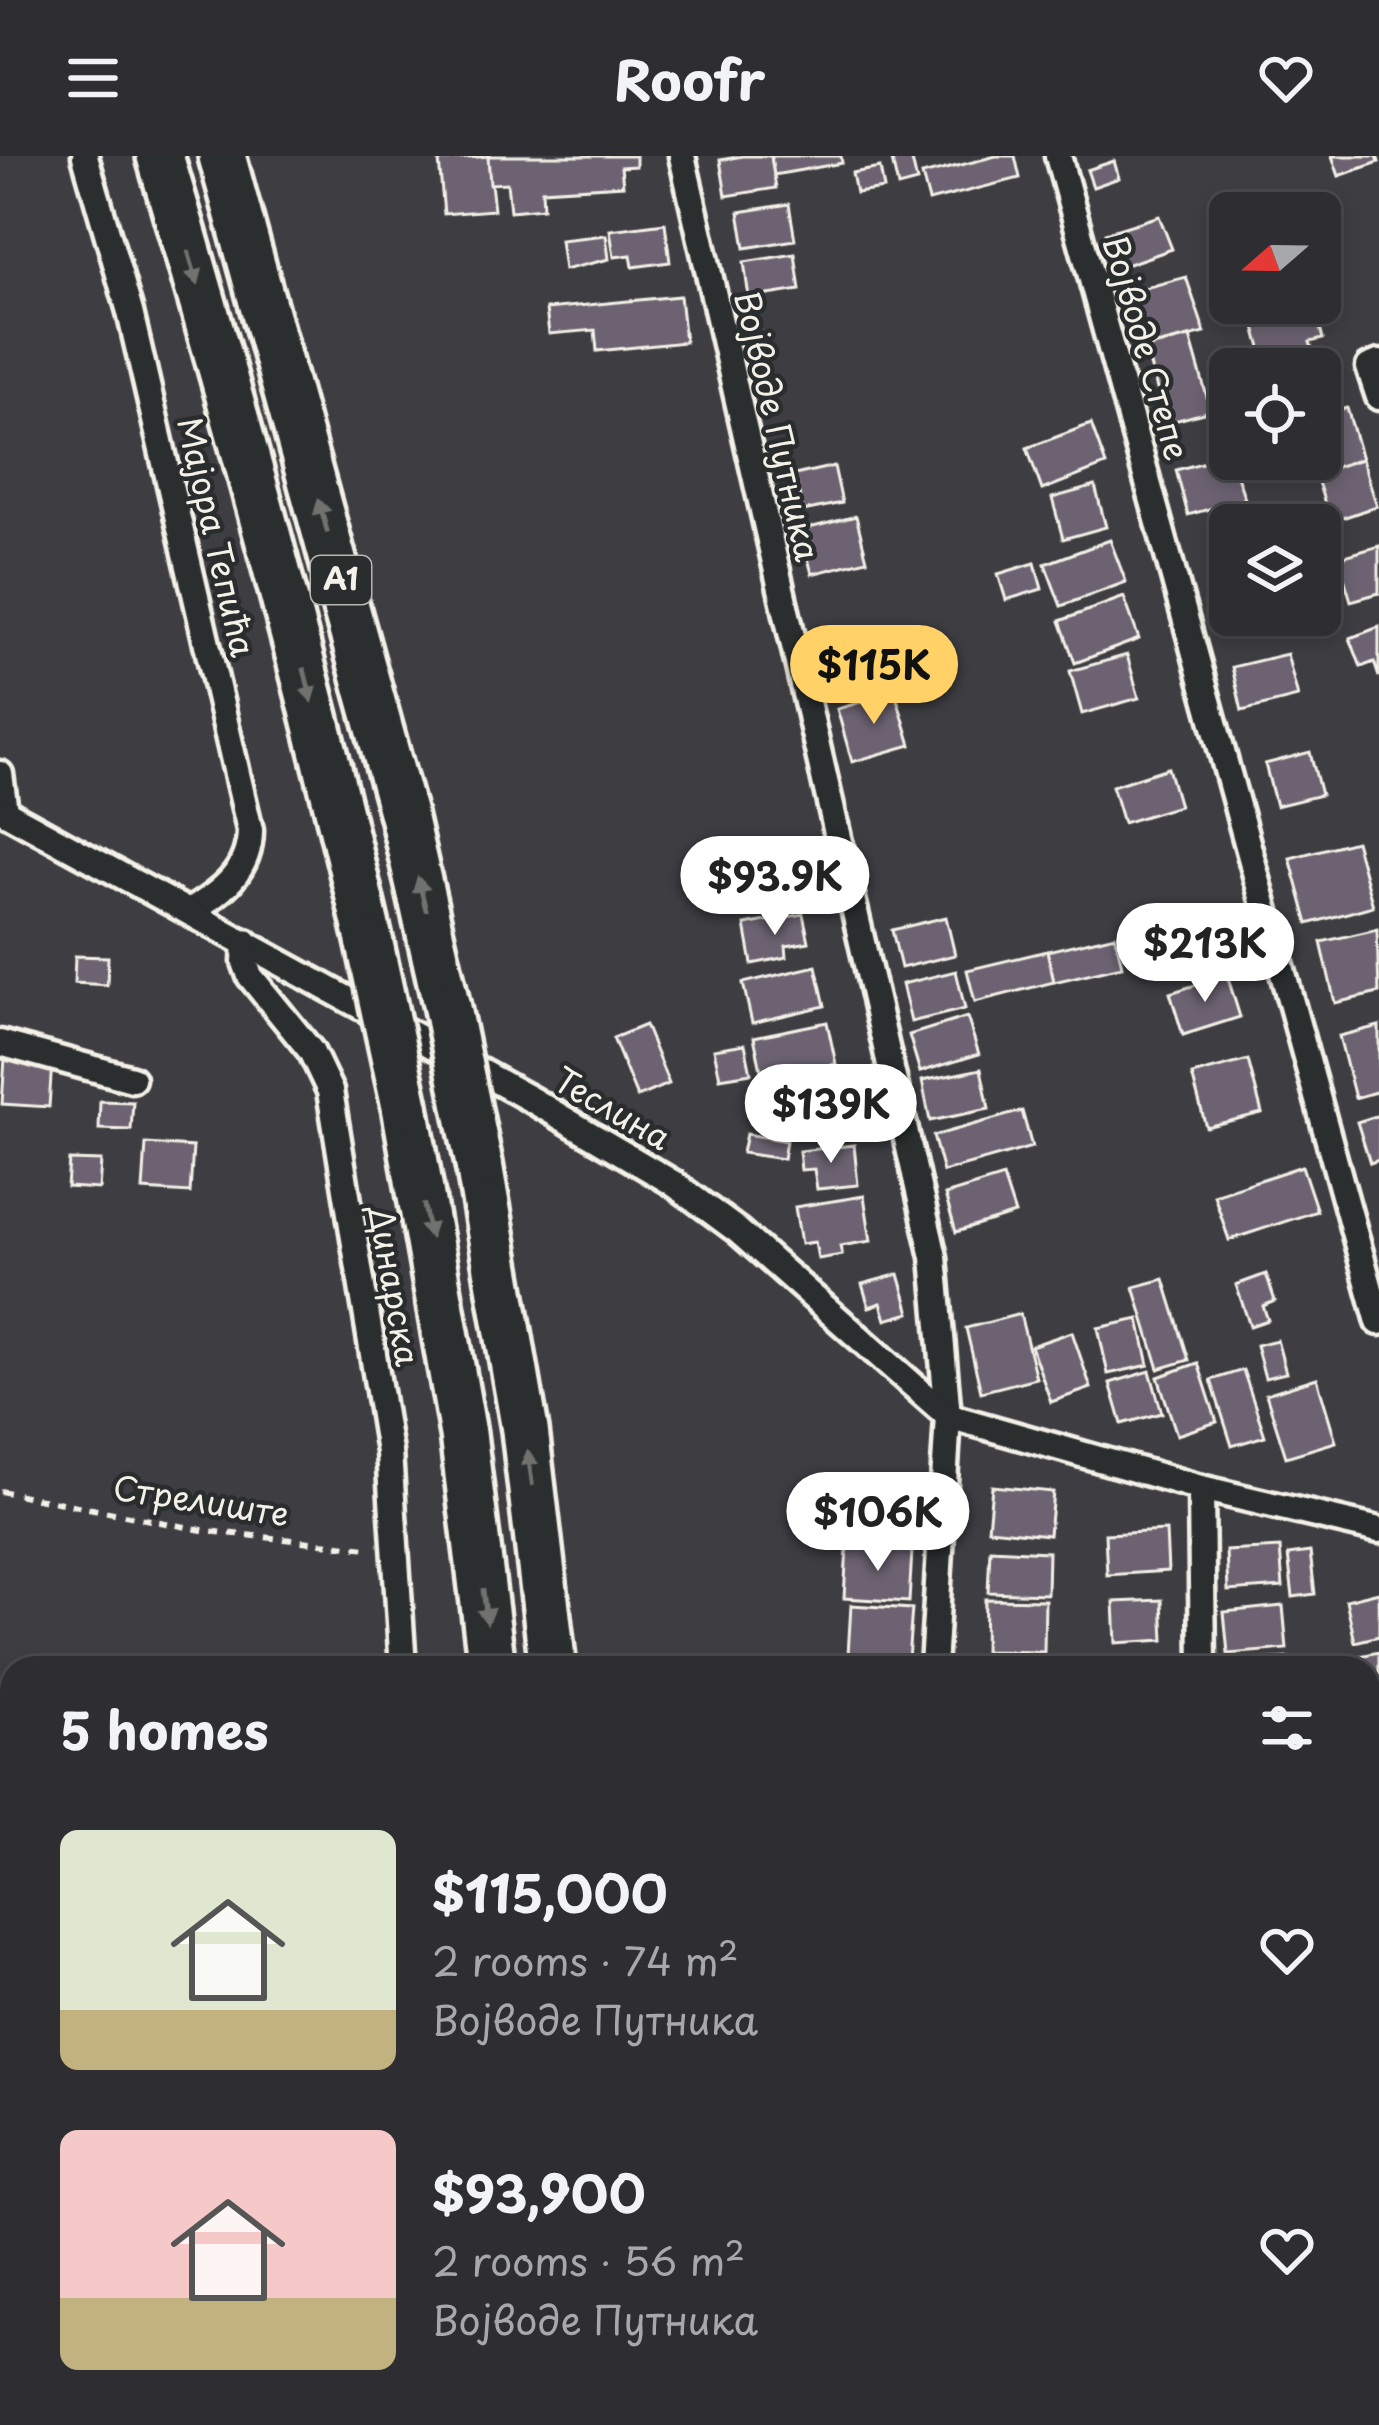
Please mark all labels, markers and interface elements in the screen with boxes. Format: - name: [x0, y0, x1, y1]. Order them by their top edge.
- text: Roofr: [614, 38, 765, 119]
- icon: menu: [60, 45, 126, 111]
- icon: heart: [1253, 45, 1319, 111]
- north arrow: [1209, 192, 1341, 324]
- map controls: [1209, 192, 1341, 636]
- street label: Војводе Степе: [1092, 229, 1204, 466]
- one-way arrow: [185, 250, 203, 287]
- street label: Војводе Путника: [724, 286, 834, 566]
- button: locate: [1209, 348, 1341, 480]
- street label: Мајора Тепића: [166, 412, 270, 662]
- one-way arrow: [313, 498, 332, 535]
- button: layers: [1209, 504, 1341, 636]
- road number: A1: [311, 556, 371, 604]
- pin: $115K: [790, 625, 958, 727]
- text: $115K: [817, 634, 931, 693]
- one-way arrow: [299, 666, 318, 703]
- pin: $93.9K: [677, 836, 873, 938]
- text: $93.9K: [707, 845, 843, 904]
- one-way arrow: [412, 875, 431, 912]
- pin: $213K: [1121, 903, 1289, 1005]
- text: $213K: [1143, 912, 1267, 971]
- street label: Теслина: [545, 1054, 681, 1161]
- pin: $139K: [747, 1064, 915, 1166]
- text: $139K: [772, 1073, 890, 1132]
- street label: Динарска: [357, 1201, 435, 1370]
- one-way arrow: [418, 1202, 437, 1240]
- one-way arrow: [520, 1449, 539, 1487]
- street label: Стрелиште: [110, 1460, 293, 1538]
- pin: $106K: [794, 1472, 962, 1574]
- text: $106K: [813, 1481, 943, 1540]
- one-way arrow: [476, 1588, 495, 1625]
- text: 5 homes: [60, 1690, 269, 1767]
- icon: filters: [1254, 1695, 1320, 1761]
- text: $115,000: [432, 1853, 668, 1930]
- icon: home: [156, 1878, 300, 2022]
- icon: heart: [1254, 1917, 1320, 1983]
- text: 2 rooms · 74 m²: [432, 1930, 739, 1989]
- text: Војводе Путника: [432, 1989, 758, 2048]
- text: $93,900: [432, 2153, 646, 2230]
- icon: home: [156, 2178, 300, 2322]
- icon: heart: [1254, 2217, 1320, 2283]
- text: 2 rooms · 56 m²: [432, 2230, 745, 2289]
- text: Војводе Путника: [432, 2289, 758, 2348]

